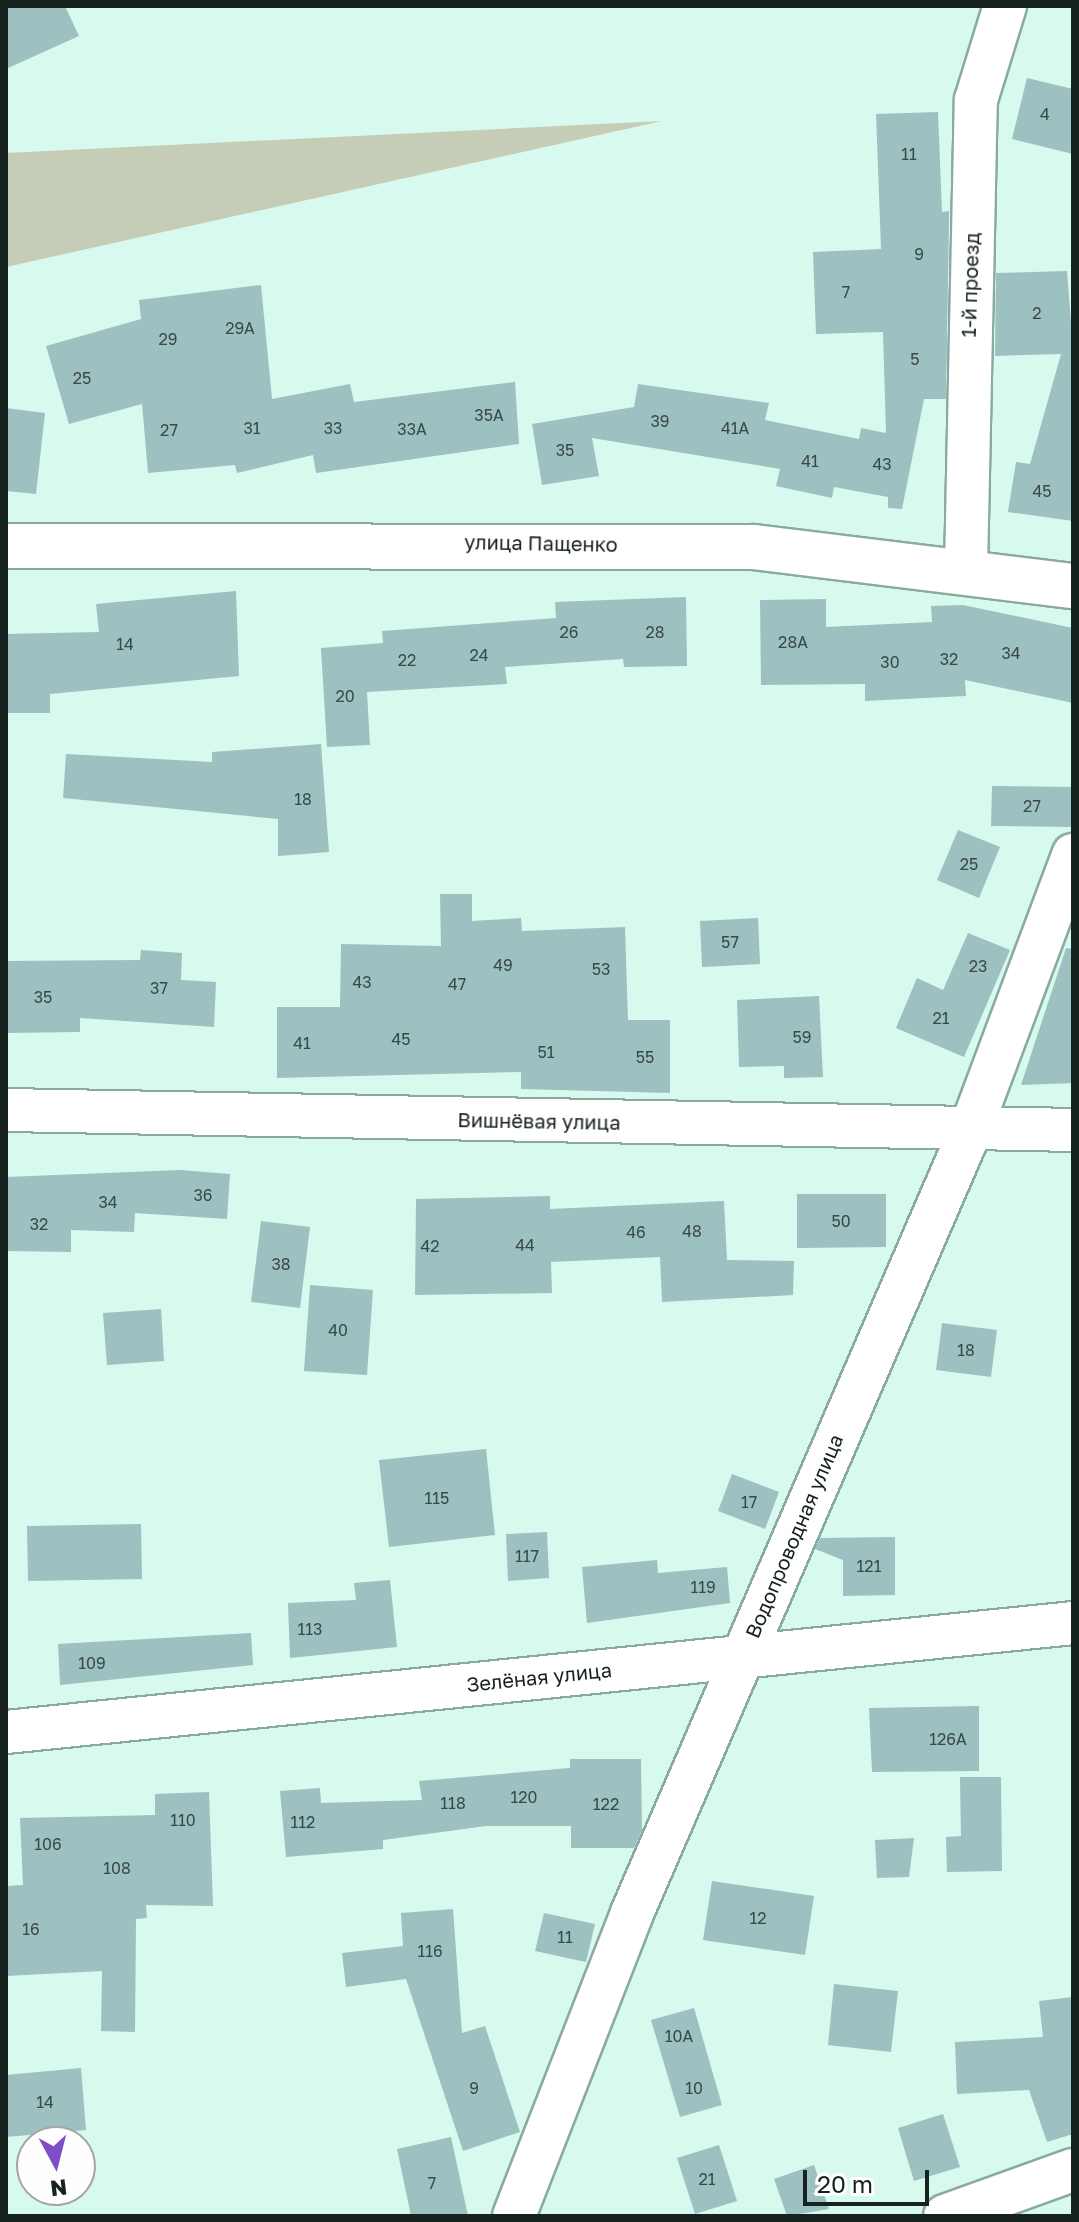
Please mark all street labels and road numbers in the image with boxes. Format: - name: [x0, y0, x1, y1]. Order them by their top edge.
- street label: 1-й проезд: [956, 232, 984, 338]
- street label: улица Пащенко: [464, 530, 618, 556]
- street label: Вишнёвая улица: [457, 1108, 621, 1134]
- street label: Водопроводная улица: [740, 1430, 848, 1642]
- street label: Зелёная улица: [465, 1657, 613, 1697]

